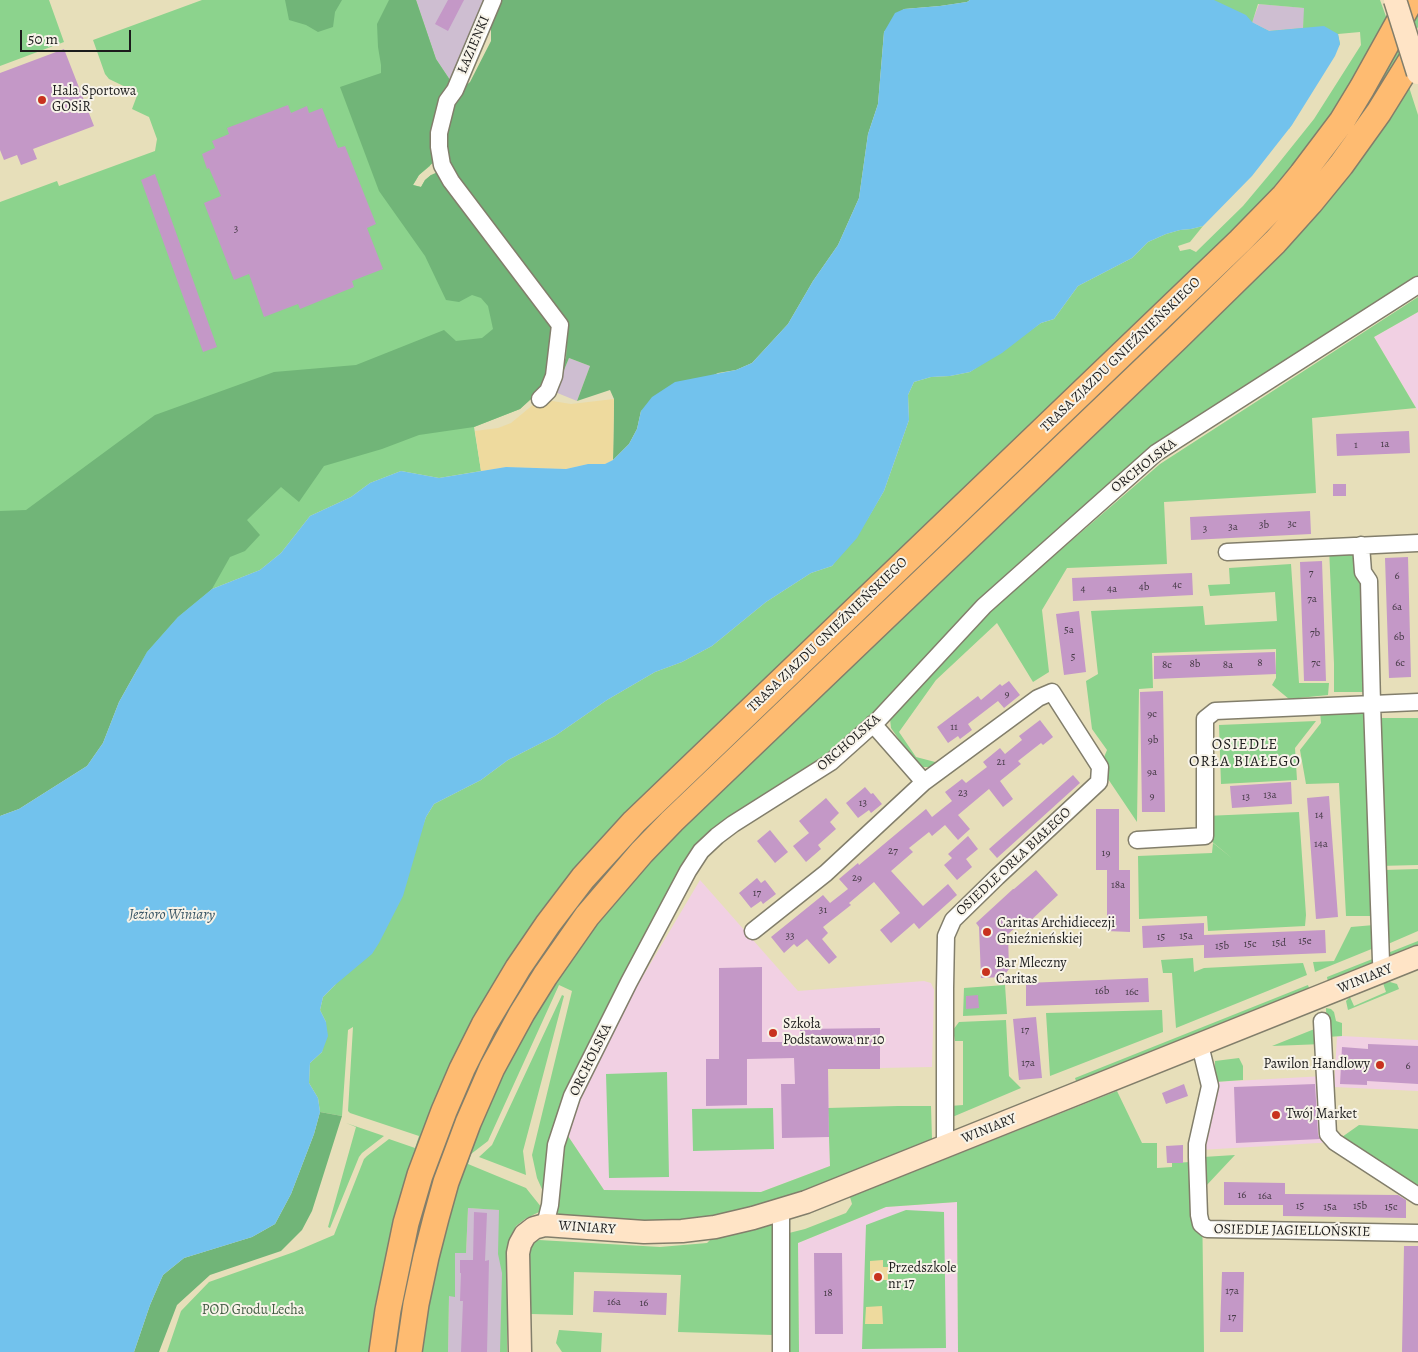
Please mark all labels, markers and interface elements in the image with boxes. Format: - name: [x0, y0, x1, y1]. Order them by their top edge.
- street label: ŁAZIENKI: [454, 13, 494, 77]
- scale bar: [22, 20, 134, 52]
- text: 50 m: [28, 29, 58, 49]
- place label: Hala Sportowa GOSiR: [52, 84, 136, 116]
- marker: Hala Sportowa GOSiR: [36, 94, 48, 106]
- house number: 3: [234, 222, 238, 236]
- street label: TRASA ZJAZDU GNIEŹNIEŃSKIEGO: [1038, 274, 1204, 436]
- street label: ORCHOLSKA: [1108, 435, 1180, 497]
- house number: 1a: [1381, 437, 1389, 451]
- house number: 1: [1354, 438, 1358, 452]
- house number: 3c: [1287, 517, 1297, 531]
- house number: 3b: [1259, 518, 1269, 532]
- house number: 3a: [1228, 520, 1238, 534]
- house number: 3: [1203, 522, 1207, 536]
- street label: TRASA ZJAZDU GNIEŹNIEŃSKIEGO: [745, 554, 911, 716]
- house number: 7: [1309, 566, 1313, 580]
- house number: 6: [1394, 569, 1400, 583]
- house number: 4c: [1172, 578, 1182, 592]
- house number: 4b: [1139, 580, 1149, 594]
- house number: 4: [1081, 582, 1085, 596]
- house number: 4a: [1107, 582, 1117, 596]
- house number: 7a: [1307, 592, 1317, 606]
- house number: 6a: [1392, 600, 1402, 614]
- house number: 5a: [1064, 623, 1074, 637]
- house number: 7b: [1310, 626, 1320, 640]
- house number: 6b: [1394, 630, 1404, 644]
- house number: 5: [1071, 650, 1075, 664]
- house number: 8: [1257, 656, 1263, 670]
- house number: 7c: [1311, 656, 1321, 670]
- house number: 6c: [1395, 656, 1405, 670]
- house number: 8b: [1190, 657, 1200, 671]
- house number: 8c: [1162, 658, 1172, 672]
- house number: 8a: [1223, 658, 1233, 672]
- house number: 9: [1004, 687, 1010, 701]
- house number: 9c: [1147, 707, 1157, 721]
- street label: ORCHOLSKA: [814, 711, 884, 775]
- house number: 11: [950, 720, 958, 734]
- house number: 9b: [1148, 733, 1158, 747]
- district label: OSIEDLE ORŁA BIAŁEGO: [1188, 736, 1302, 771]
- house number: 21: [997, 755, 1005, 769]
- house number: 9a: [1147, 765, 1157, 779]
- house number: 23: [958, 786, 968, 800]
- house number: 13a: [1263, 788, 1277, 802]
- house number: 9: [1149, 789, 1155, 803]
- house number: 13: [1242, 790, 1250, 804]
- house number: 13: [859, 796, 867, 810]
- street label: OSIEDLE ORŁA BIAŁEGO: [953, 804, 1075, 920]
- house number: 14: [1315, 808, 1323, 822]
- house number: 14a: [1314, 837, 1328, 851]
- house number: 27: [888, 844, 898, 858]
- house number: 19: [1102, 846, 1110, 860]
- house number: 29: [852, 871, 862, 885]
- house number: 18a: [1111, 878, 1125, 892]
- house number: 17: [753, 886, 761, 900]
- house number: 31: [819, 903, 827, 917]
- water label: Jezioro Winiary: [129, 906, 215, 924]
- place label: Caritas Archidiecezji Gnieźnieńskiej: [997, 916, 1115, 949]
- marker: Caritas Archidiecezji Gnieźnieńskiej: [981, 926, 993, 938]
- house number: 33: [785, 929, 795, 943]
- house number: 15a: [1179, 929, 1193, 943]
- house number: 15: [1157, 930, 1165, 944]
- house number: 15e: [1298, 934, 1312, 948]
- house number: 15d: [1272, 936, 1286, 950]
- house number: 15c: [1243, 937, 1257, 951]
- house number: 15b: [1215, 939, 1229, 953]
- place label: Bar Mleczny Caritas: [996, 956, 1067, 989]
- street label: WINIARY: [1335, 960, 1395, 998]
- marker: Bar Mleczny Caritas: [980, 966, 992, 978]
- house number: 16b: [1095, 984, 1109, 998]
- house number: 16c: [1125, 985, 1139, 999]
- place label: Szkoła Podstawowa nr 10: [783, 1017, 884, 1050]
- street label: ORCHOLSKA: [566, 1021, 616, 1099]
- house number: 17: [1021, 1023, 1029, 1037]
- marker: Szkoła Podstawowa nr 10: [767, 1027, 779, 1039]
- house number: 17a: [1021, 1056, 1035, 1070]
- place label: Pawilon Handlowy: [1263, 1057, 1370, 1073]
- marker: Pawilon Handlowy: [1374, 1059, 1386, 1071]
- house number: 6: [1405, 1059, 1411, 1073]
- place label: Twój Market: [1286, 1107, 1357, 1123]
- marker: Twój Market: [1270, 1109, 1282, 1121]
- street label: WINIARY: [959, 1110, 1019, 1148]
- house number: 16: [1238, 1188, 1246, 1202]
- house number: 16a: [1258, 1189, 1272, 1203]
- house number: 15: [1296, 1199, 1304, 1213]
- house number: 15b: [1353, 1199, 1367, 1213]
- house number: 15a: [1323, 1200, 1337, 1214]
- house number: 15c: [1384, 1200, 1398, 1214]
- street label: WINIARY: [558, 1218, 616, 1238]
- street label: OSIEDLE JAGIELLOŃSKIE: [1214, 1221, 1370, 1241]
- place label: Przedszkole nr 17: [888, 1261, 957, 1294]
- marker: Przedszkole nr 17: [872, 1271, 884, 1283]
- house number: 17a: [1225, 1284, 1239, 1298]
- house number: 18: [823, 1286, 833, 1300]
- house number: 16a: [607, 1295, 621, 1309]
- house number: 16: [640, 1296, 648, 1310]
- park label: POD Grodu Lecha: [202, 1303, 304, 1319]
- house number: 17: [1228, 1310, 1236, 1324]

